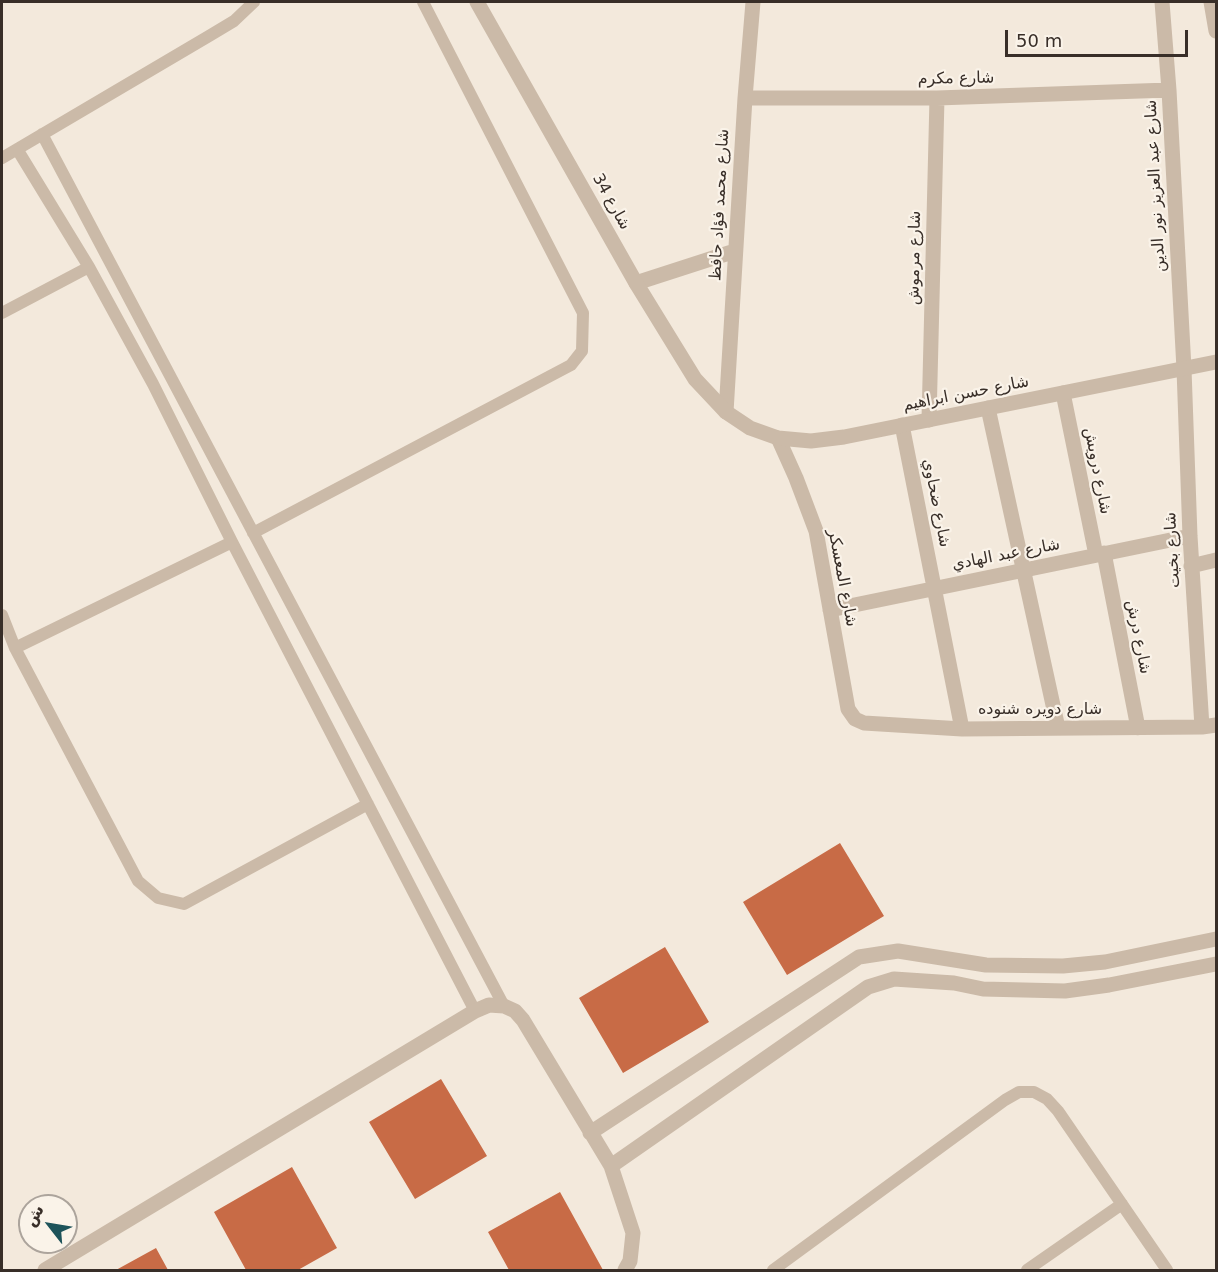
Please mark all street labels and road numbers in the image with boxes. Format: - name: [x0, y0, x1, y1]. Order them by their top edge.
- street label: شارع مكرم: [917, 69, 995, 89]
- street label: شارع عبد العزيز نور الدين: [1142, 99, 1170, 273]
- street label: شارع محمد فؤاد حافظ: [706, 128, 734, 282]
- street label: شارع 34: [588, 171, 634, 233]
- street label: شارع مرموش: [905, 211, 925, 305]
- street label: شارع حسن ابراهيم: [901, 372, 1031, 416]
- street label: شارع درويش: [1079, 426, 1115, 516]
- street label: شارع ضحاوي: [918, 457, 954, 549]
- street label: شارع بخيت: [1161, 512, 1185, 588]
- street label: شارع المعسكر: [823, 528, 861, 628]
- street label: شارع عبد الهادي: [950, 535, 1062, 575]
- street label: شارع درش: [1121, 598, 1155, 676]
- street label: شارع دويره شنوده: [978, 700, 1102, 720]

